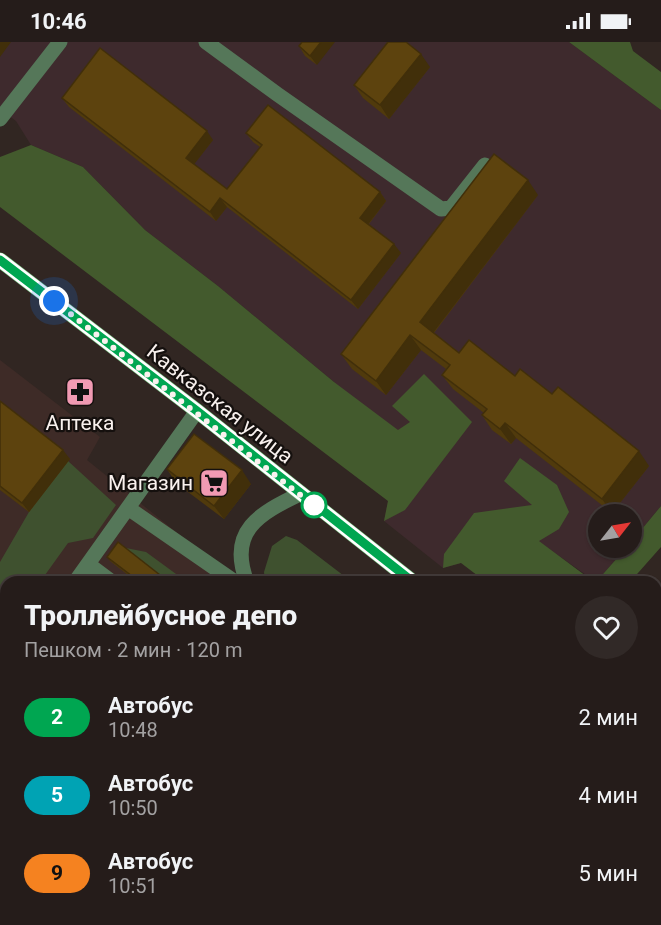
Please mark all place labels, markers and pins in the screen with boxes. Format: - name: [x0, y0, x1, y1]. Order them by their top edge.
- pharmacy icon: Аптека: [64, 376, 96, 408]
- place label: Аптека: [45, 411, 115, 435]
- supermarket icon: Магазин: [198, 467, 230, 499]
- place label: Магазин: [108, 471, 193, 495]
- unlabelled marker: [301, 492, 327, 518]

